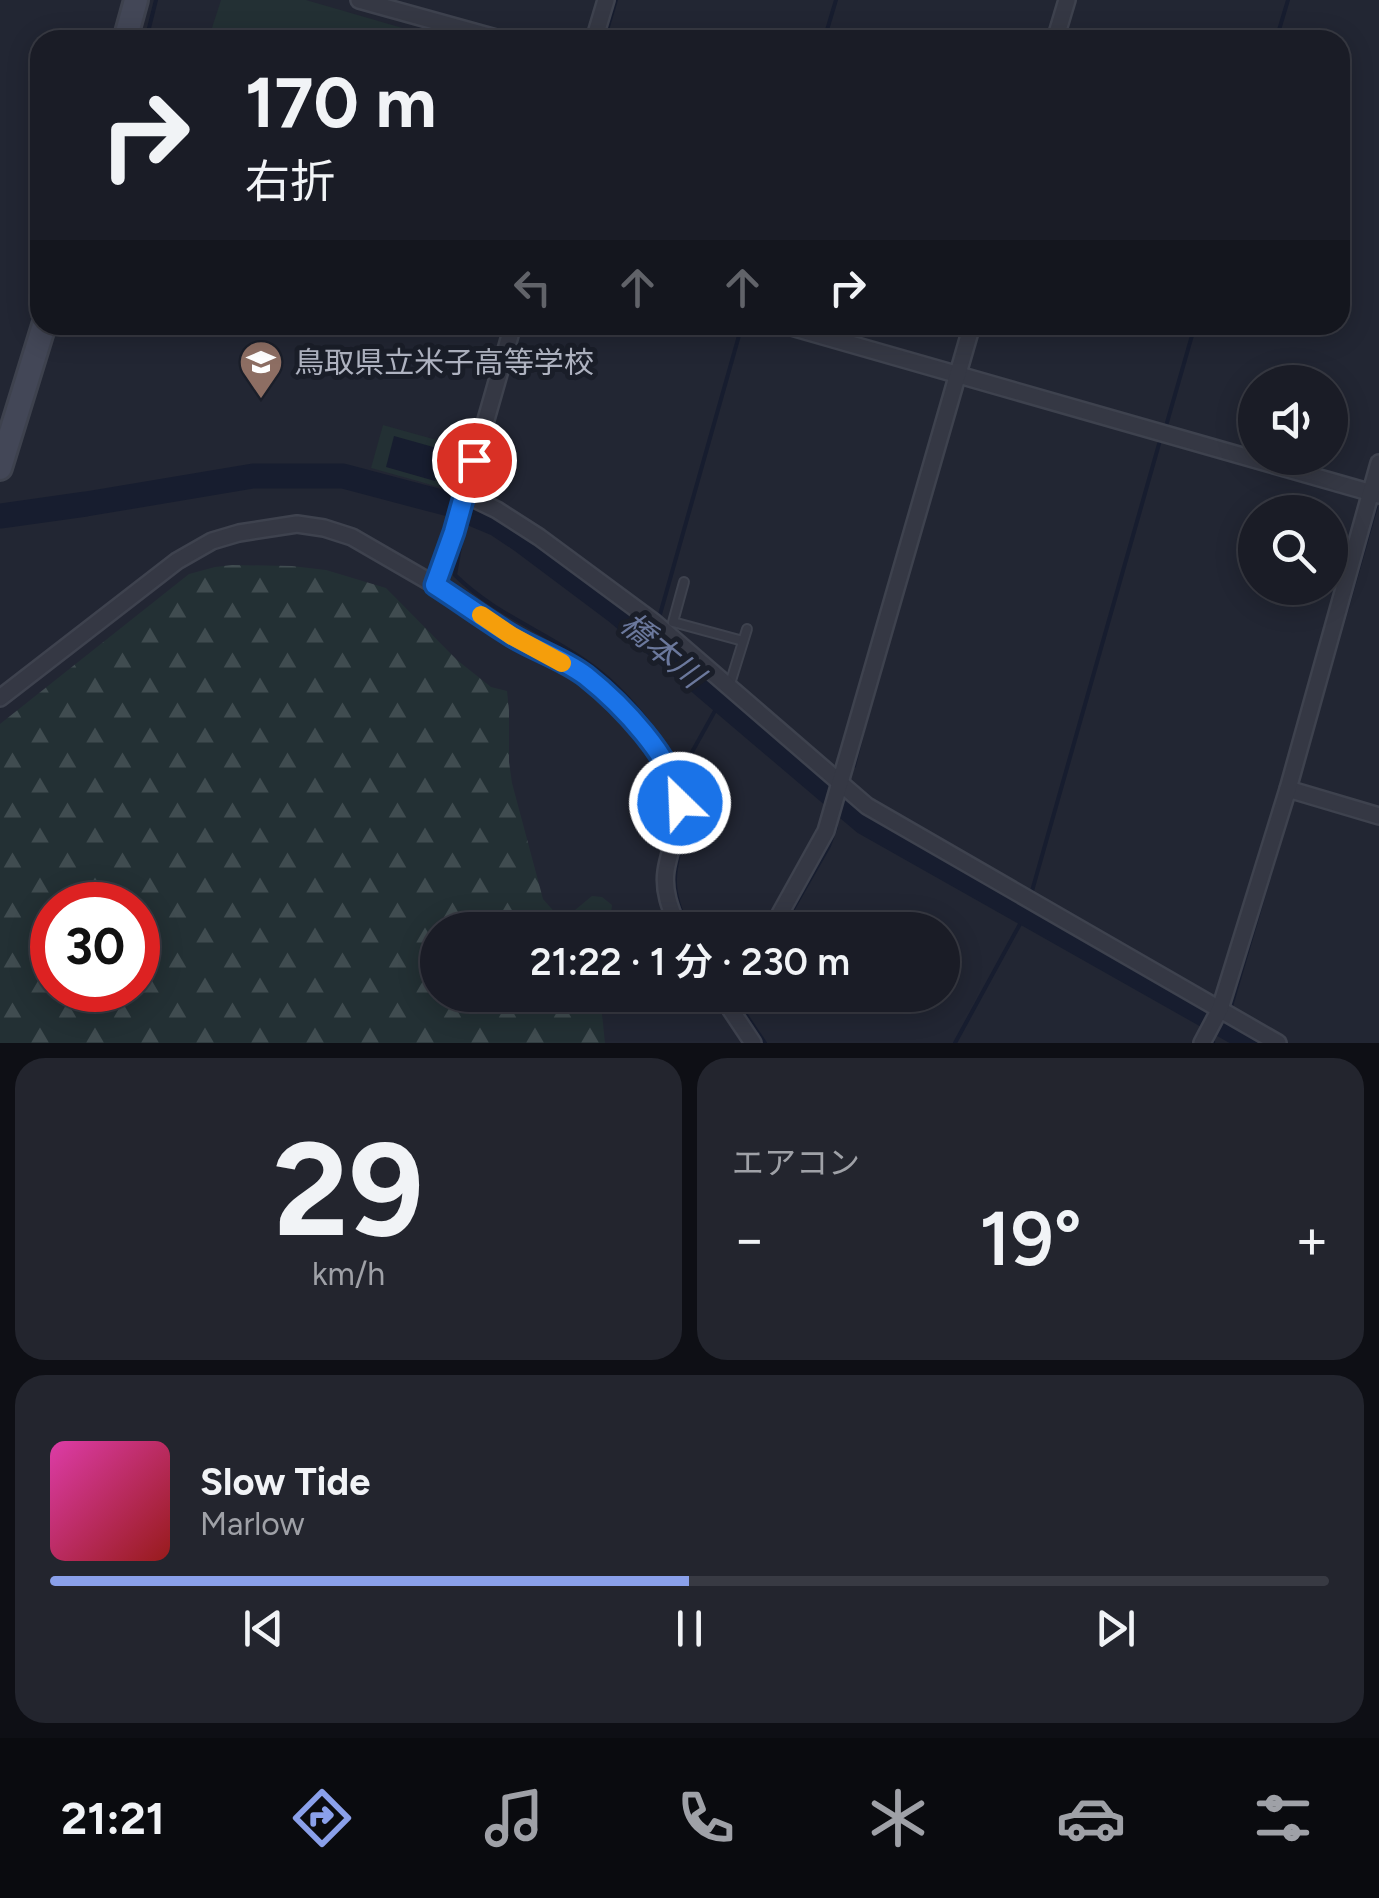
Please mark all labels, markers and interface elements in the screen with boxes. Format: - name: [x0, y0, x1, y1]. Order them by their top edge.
- text: 170 m: [245, 60, 437, 145]
- icon: right: [80, 70, 210, 200]
- text: 右折: [245, 154, 335, 208]
- icon: left: [505, 260, 560, 315]
- icon: ahead: [610, 260, 665, 315]
- icon: ahead: [715, 260, 770, 315]
- icon: right: [820, 260, 875, 315]
- school or university icon: 鳥取県立米子高等学校: [238, 339, 284, 400]
- place label: 鳥取県立米子高等学校: [294, 344, 594, 381]
- map controls: [1238, 365, 1348, 605]
- button: sound: [1238, 365, 1348, 475]
- pin: [432, 418, 517, 503]
- icon: arrive: [447, 433, 502, 488]
- button: search: [1238, 495, 1348, 605]
- water label: 橋本川: [613, 605, 713, 697]
- position arrow: [628, 751, 732, 855]
- speed limit sign: 30: [30, 882, 160, 1012]
- text: 21:22 · 1 分 · 230 m: [530, 939, 850, 985]
- text: 29: [273, 1112, 424, 1268]
- text: エアコン: [732, 1144, 860, 1182]
- text: 19°: [979, 1194, 1082, 1284]
- text: −: [732, 1206, 766, 1272]
- text: +: [1295, 1206, 1329, 1272]
- text: km/h: [312, 1255, 385, 1293]
- text: Slow Tide: [200, 1459, 370, 1505]
- text: Marlow: [200, 1505, 304, 1543]
- icon: previous: [236, 1601, 291, 1656]
- icon: pause: [662, 1601, 717, 1656]
- icon: next: [1088, 1601, 1143, 1656]
- icon: directions: [287, 1783, 357, 1853]
- icon: music: [479, 1783, 549, 1853]
- icon: phone: [671, 1783, 741, 1853]
- icon: climate: [863, 1783, 933, 1853]
- icon: car: [1056, 1783, 1126, 1853]
- icon: filters: [1248, 1783, 1318, 1853]
- text: 21:21: [61, 1791, 165, 1845]

